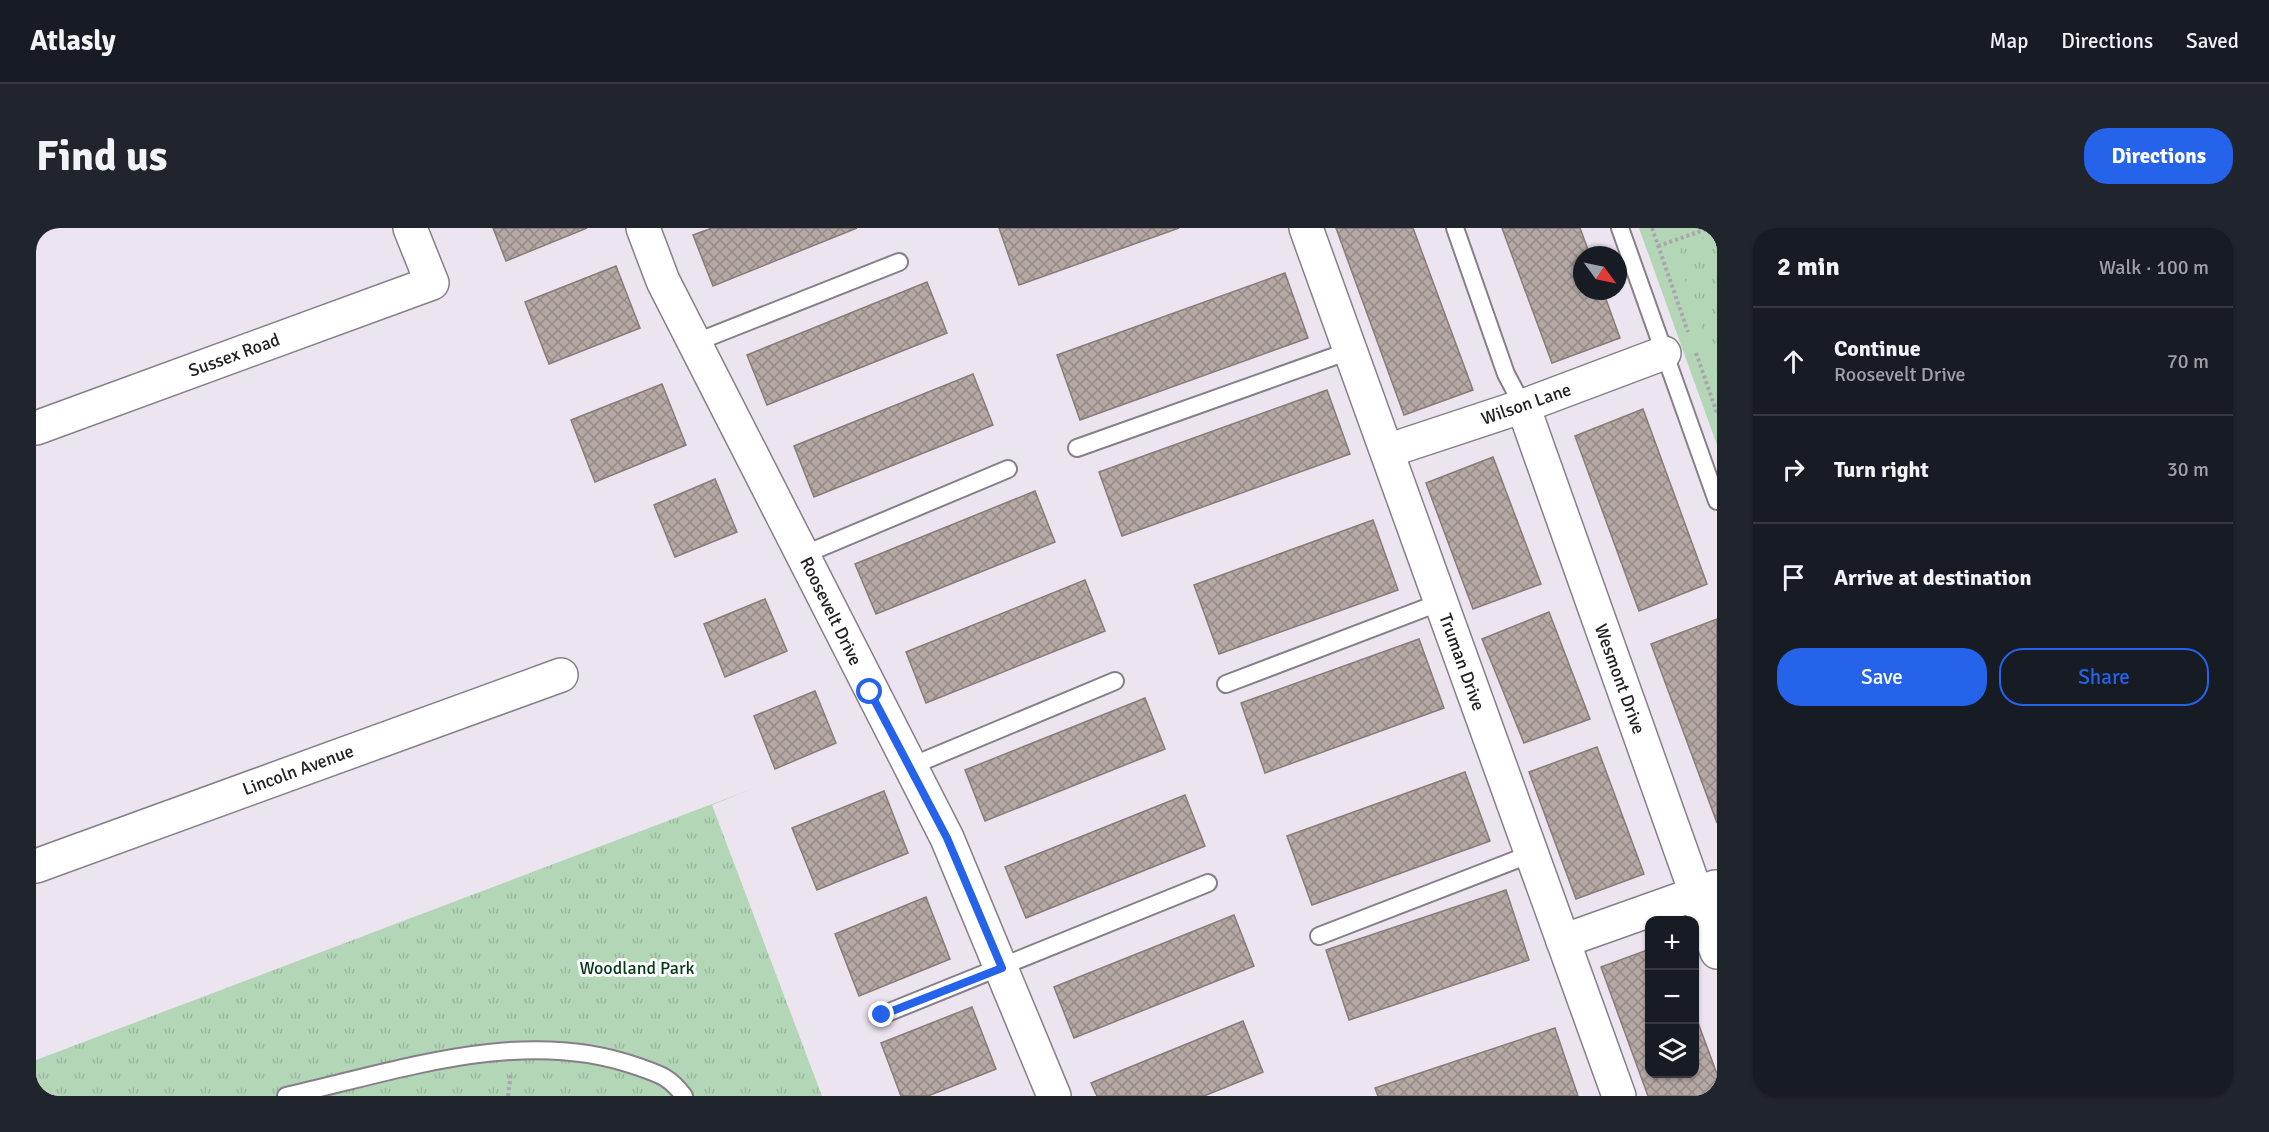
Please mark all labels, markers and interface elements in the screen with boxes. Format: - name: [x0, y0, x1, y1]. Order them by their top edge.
- text: Atlasly: [30, 24, 116, 58]
- text: Map: [1990, 28, 2028, 54]
- text: Directions: [2061, 28, 2153, 54]
- text: Saved: [2186, 28, 2239, 54]
- button: Directions: [2084, 128, 2233, 184]
- text: Find us: [36, 131, 167, 182]
- north arrow: [1573, 246, 1627, 300]
- text: 2 min: [1777, 251, 1840, 283]
- text: Walk · 100 m: [2099, 255, 2209, 280]
- street label: Sussex Road: [185, 328, 283, 382]
- text: Continue: [1834, 335, 1921, 362]
- icon: ahead: [1777, 345, 1810, 378]
- text: 70 m: [2167, 349, 2209, 374]
- text: Roosevelt Drive: [1834, 362, 1966, 387]
- street label: Wilson Lane: [1478, 378, 1574, 430]
- icon: right: [1777, 453, 1810, 486]
- text: Turn right: [1834, 456, 1929, 483]
- text: 30 m: [2167, 457, 2209, 482]
- street label: Roosevelt Drive: [795, 553, 867, 669]
- icon: arrive: [1777, 561, 1810, 594]
- text: Arrive at destination: [1834, 564, 2031, 591]
- street label: Truman Drive: [1434, 610, 1490, 714]
- street label: Wesmont Drive: [1590, 621, 1650, 737]
- button: Save: [1777, 648, 1987, 706]
- button: Share: [1999, 648, 2209, 706]
- route start: [856, 678, 882, 704]
- street label: Lincoln Avenue: [239, 740, 357, 800]
- map controls: [1645, 916, 1699, 1078]
- button: +: [1645, 916, 1699, 970]
- park label: Woodland Park: [579, 957, 695, 979]
- button: −: [1645, 970, 1699, 1024]
- route end: [868, 1001, 894, 1027]
- button: layers: [1645, 1024, 1699, 1078]

